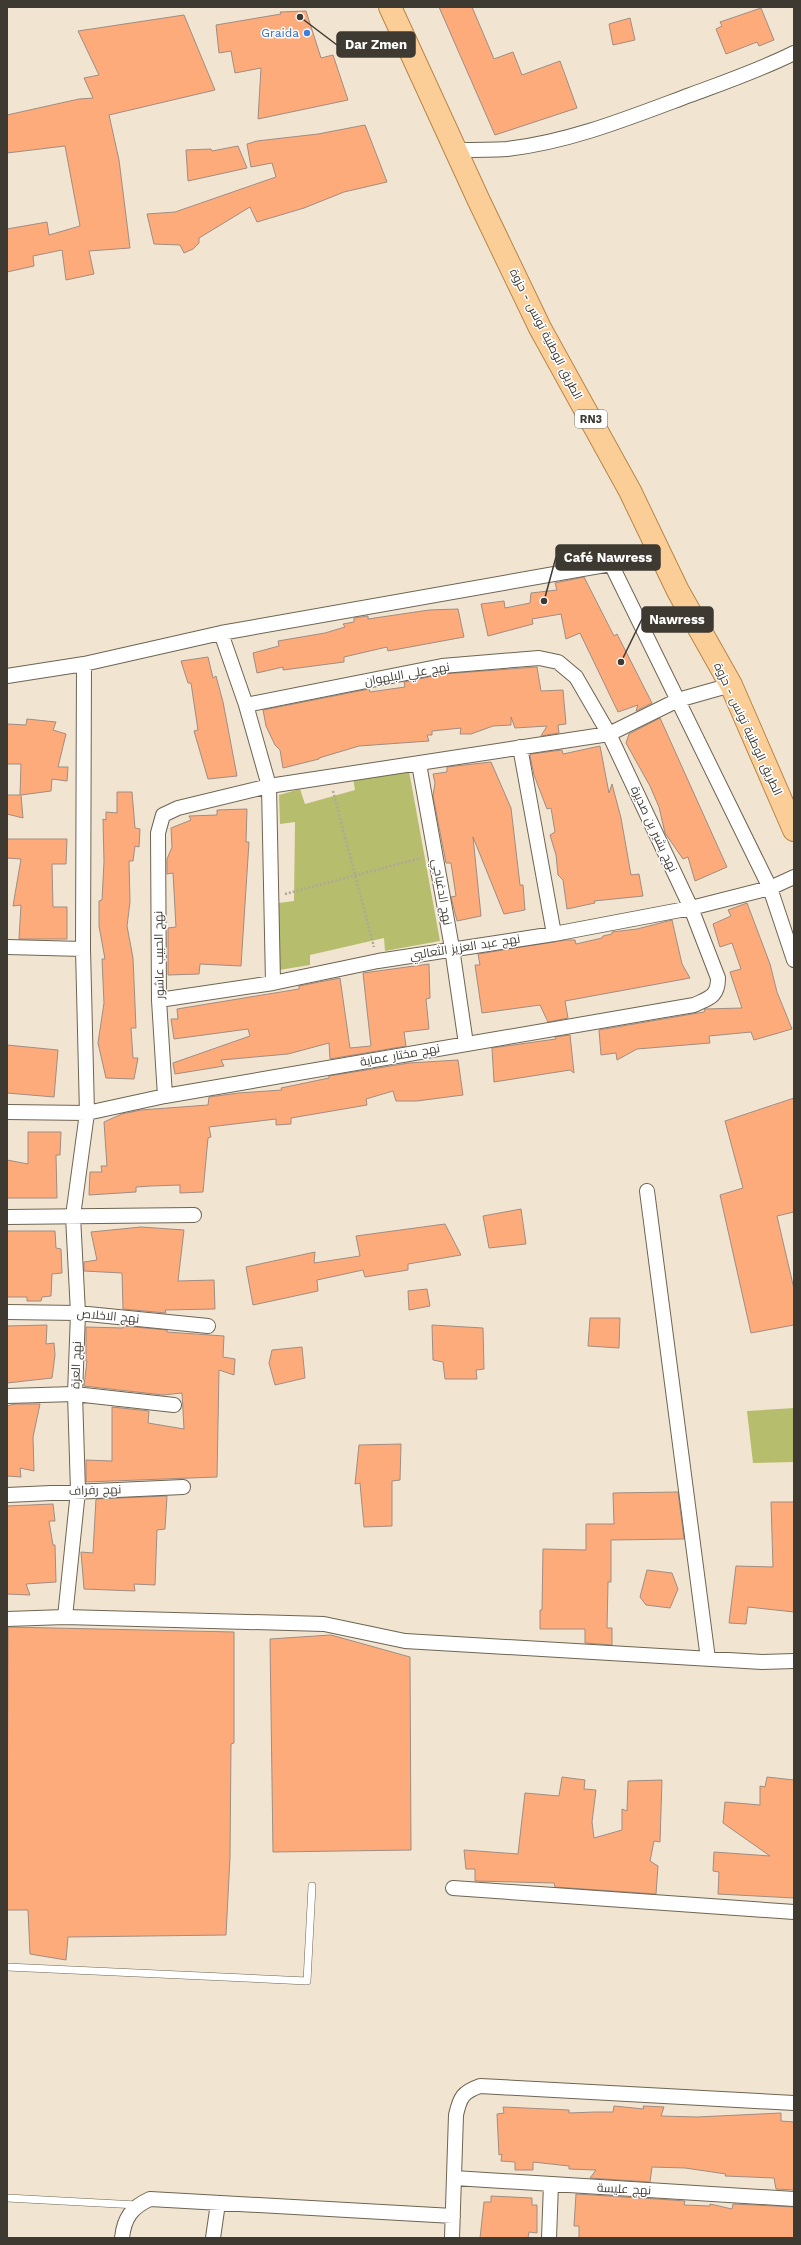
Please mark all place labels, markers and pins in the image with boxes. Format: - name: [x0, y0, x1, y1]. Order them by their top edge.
- place label: Graida: [261, 26, 299, 40]
- marker: Graida: [302, 28, 312, 38]
- callout: Dar Zmen: [337, 32, 415, 57]
- callout: Café Nawress: [556, 545, 660, 570]
- callout: Nawress: [642, 607, 713, 632]

